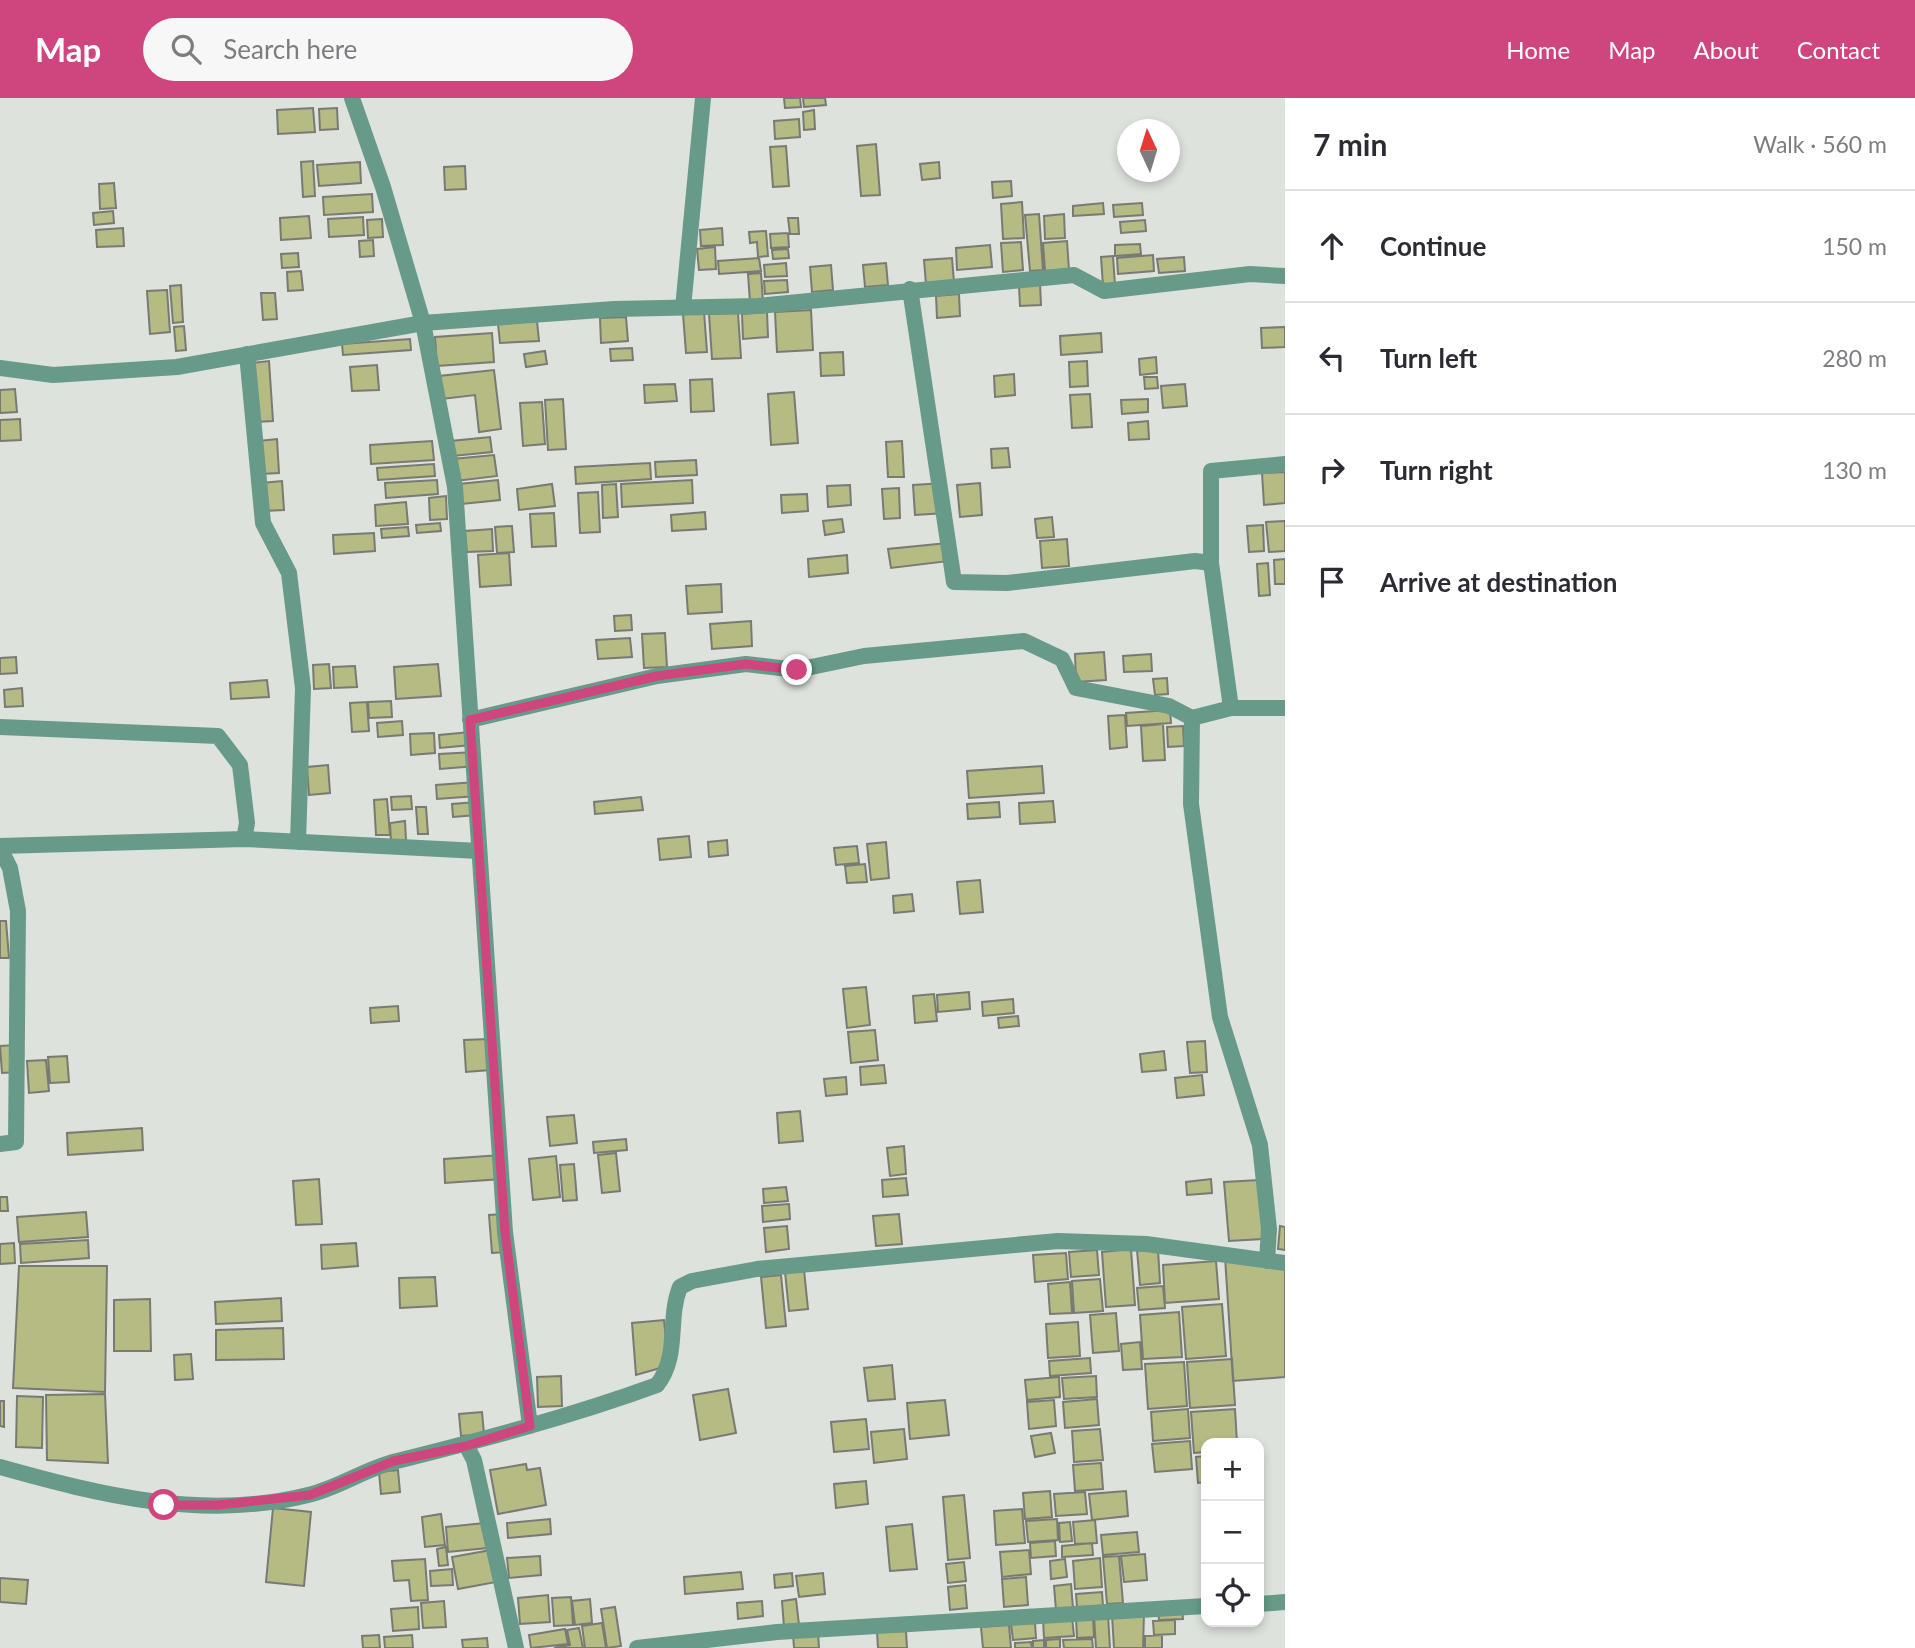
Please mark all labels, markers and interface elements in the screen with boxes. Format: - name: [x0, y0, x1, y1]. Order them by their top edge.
- search box: [143, 18, 633, 81]
- text: Map: [35, 29, 101, 69]
- icon: search: [167, 30, 205, 68]
- text: Search here: [223, 33, 357, 65]
- text: Home: [1506, 35, 1570, 64]
- text: Map: [1608, 35, 1656, 64]
- text: About: [1694, 35, 1759, 64]
- text: Contact: [1797, 35, 1880, 64]
- north arrow: [1117, 119, 1180, 182]
- text: 7 min: [1313, 126, 1387, 162]
- text: Walk · 560 m: [1753, 130, 1887, 158]
- icon: ahead: [1313, 227, 1351, 265]
- text: Continue: [1380, 230, 1486, 262]
- text: 150 m: [1822, 232, 1887, 260]
- icon: left: [1313, 339, 1351, 377]
- text: Turn left: [1380, 342, 1477, 374]
- text: 280 m: [1822, 344, 1887, 372]
- icon: right: [1313, 451, 1351, 489]
- text: Turn right: [1380, 454, 1493, 486]
- text: 130 m: [1822, 456, 1887, 484]
- icon: arrive: [1313, 563, 1351, 601]
- text: Arrive at destination: [1380, 566, 1617, 598]
- route end: [781, 654, 812, 685]
- map controls: [1201, 1438, 1264, 1627]
- button: +: [1201, 1438, 1264, 1501]
- route start: [148, 1489, 179, 1520]
- button: −: [1201, 1501, 1264, 1564]
- button: locate: [1201, 1564, 1264, 1627]

